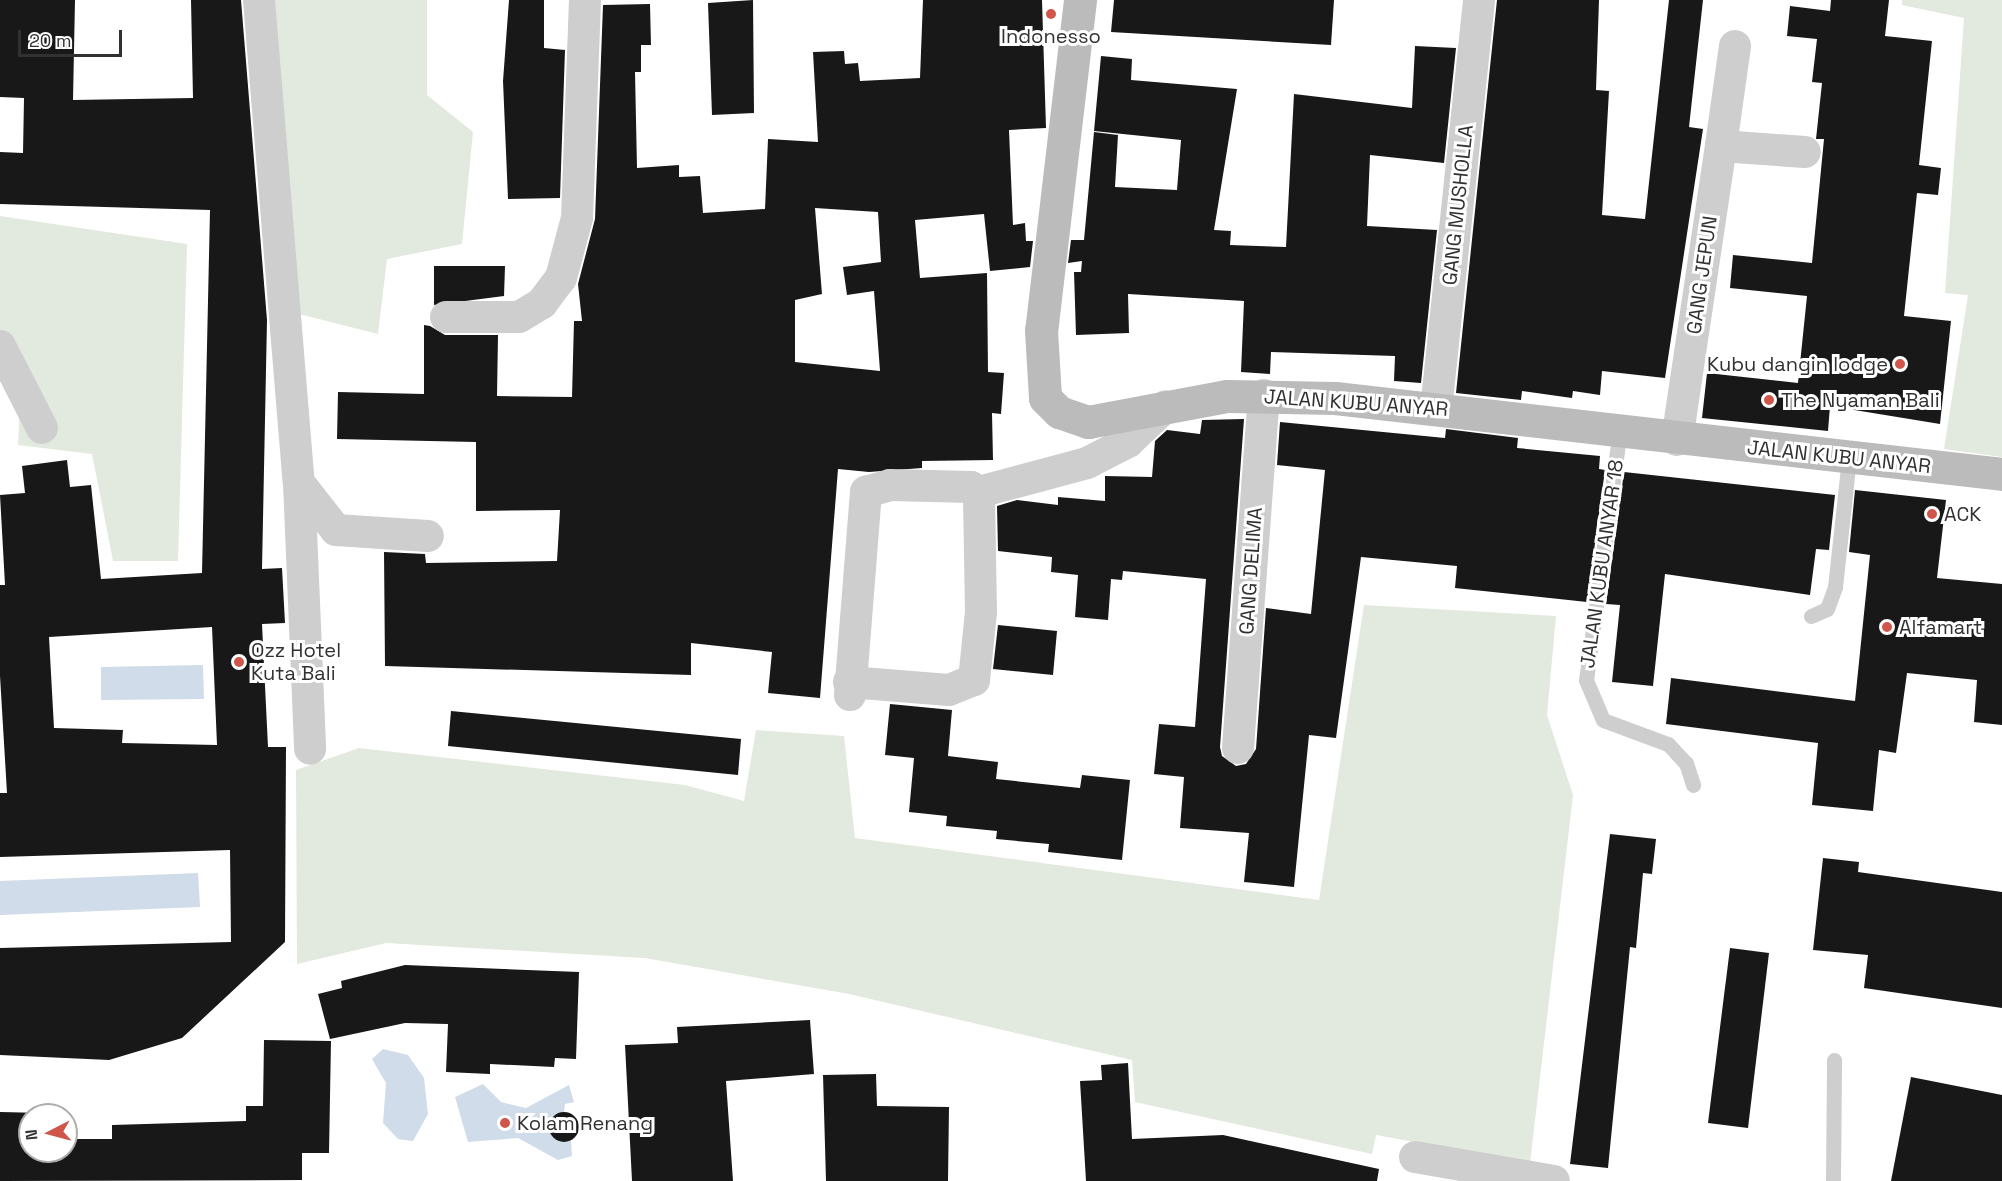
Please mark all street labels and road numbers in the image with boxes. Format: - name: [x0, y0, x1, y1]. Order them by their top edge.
- street label: GANG MUSHOLLA: [1438, 124, 1478, 286]
- street label: GANG JEPUN: [1682, 214, 1722, 336]
- street label: JALAN KUBU ANYAR: [1263, 385, 1449, 421]
- street label: JALAN KUBU ANYAR: [1746, 435, 1932, 479]
- street label: JALAN KUBU ANYAR 18: [1575, 458, 1629, 670]
- street label: GANG DELIMA: [1235, 506, 1267, 636]

